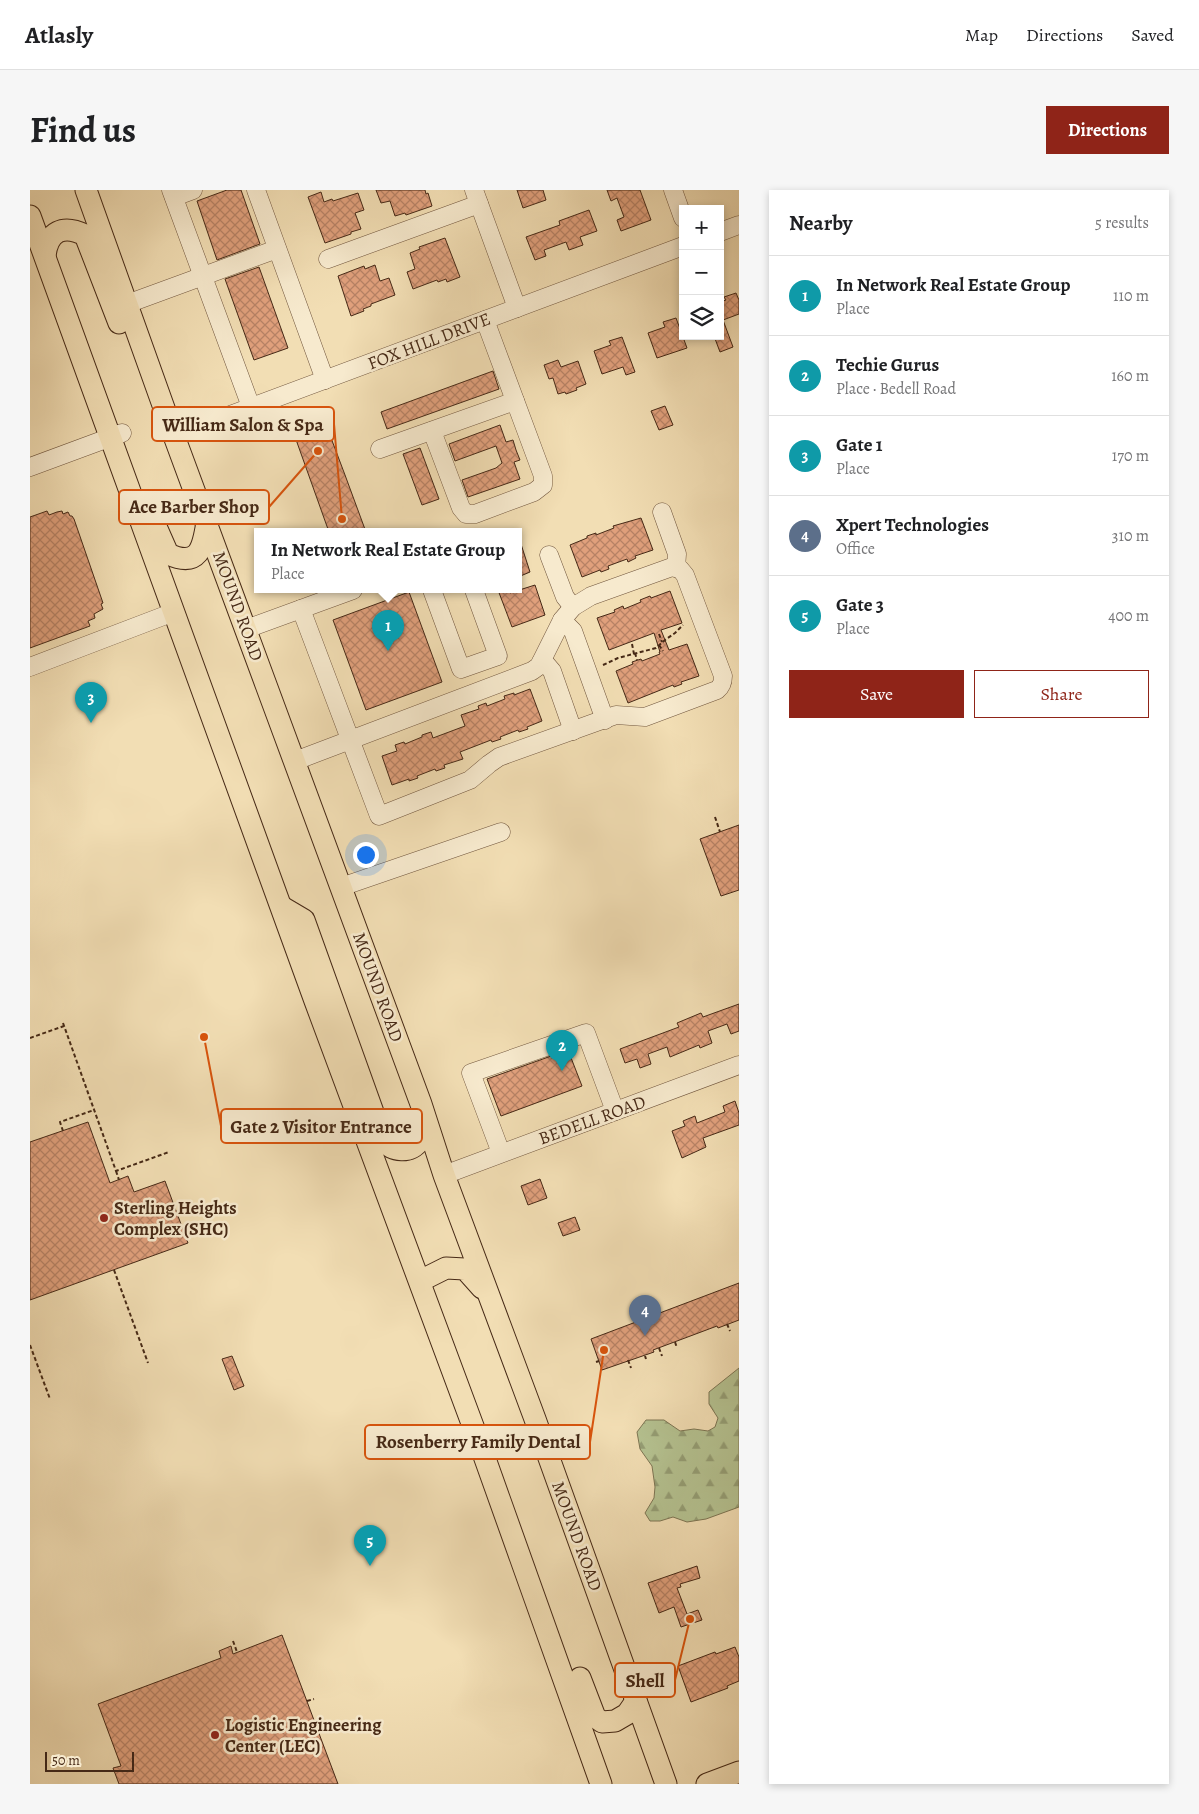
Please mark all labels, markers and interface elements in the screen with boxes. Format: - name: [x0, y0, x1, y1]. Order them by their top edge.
- text: Atlasly: [25, 19, 93, 51]
- text: Map: [965, 23, 998, 47]
- text: Directions: [1026, 23, 1103, 47]
- text: Saved: [1131, 23, 1174, 47]
- text: Find us: [30, 106, 136, 154]
- button: Directions: [1046, 106, 1169, 154]
- map controls: [679, 205, 724, 340]
- button: +: [679, 205, 724, 250]
- text: Nearby: [789, 209, 852, 237]
- text: 5 results: [1095, 212, 1149, 234]
- button: −: [679, 250, 724, 295]
- text: In Network Real Estate Group: [836, 272, 1071, 298]
- text: 1: [802, 285, 808, 307]
- text: 110 m: [1113, 285, 1149, 307]
- button: layers: [679, 295, 724, 340]
- text: Place: [836, 298, 870, 320]
- street label: FOX HILL DRIVE: [364, 307, 494, 375]
- text: Techie Gurus: [836, 352, 939, 378]
- text: 2: [801, 365, 809, 387]
- text: 160 m: [1111, 365, 1149, 387]
- text: Place · Bedell Road: [836, 378, 956, 400]
- callout: William Salon & Spa: [152, 407, 334, 441]
- text: William Salon & Spa: [161, 412, 324, 438]
- text: Gate 1: [836, 432, 883, 458]
- text: 3: [802, 445, 808, 467]
- text: 170 m: [1112, 445, 1149, 467]
- text: Place: [836, 458, 870, 480]
- callout: Ace Barber Shop: [119, 490, 269, 524]
- text: Ace Barber Shop: [128, 494, 259, 520]
- text: Xpert Technologies: [836, 512, 989, 538]
- text: 4: [801, 525, 809, 547]
- text: 310 m: [1112, 525, 1149, 547]
- popup: [254, 528, 522, 593]
- text: In Network Real Estate Group: [271, 537, 505, 563]
- text: Office: [836, 538, 875, 560]
- street label: MOUND ROAD: [207, 548, 269, 664]
- text: Place: [271, 563, 305, 585]
- text: Gate 3: [836, 592, 884, 618]
- text: 5: [802, 605, 808, 627]
- text: 400 m: [1108, 605, 1149, 627]
- pin: 1: [372, 610, 404, 651]
- text: Place: [836, 618, 870, 640]
- button: Save: [789, 670, 964, 718]
- button: Share: [974, 670, 1149, 718]
- pin: 3: [75, 682, 107, 723]
- your location: [353, 842, 379, 868]
- street label: MOUND ROAD: [347, 929, 409, 1045]
- pin: 2: [546, 1030, 578, 1071]
- street label: BEDELL ROAD: [535, 1090, 649, 1150]
- callout: Gate 2 Visitor Entrance: [221, 1109, 422, 1143]
- text: Gate 2 Visitor Entrance: [230, 1114, 412, 1140]
- place label: Sterling Heights Complex (SHC): [114, 1196, 237, 1241]
- marker: Sterling Heights Complex (SHC): [98, 1212, 110, 1224]
- pin: 4: [629, 1295, 661, 1336]
- callout: Rosenberry Family Dental: [365, 1425, 590, 1459]
- text: Rosenberry Family Dental: [375, 1429, 581, 1455]
- street label: MOUND ROAD: [546, 1478, 608, 1594]
- pin: 5: [354, 1525, 386, 1566]
- callout: Shell: [615, 1663, 675, 1697]
- text: Shell: [625, 1668, 665, 1694]
- place label: Logistic Engineering Center (LEC): [225, 1713, 382, 1758]
- marker: Logistic Engineering Center (LEC): [209, 1729, 221, 1741]
- scale bar: [45, 1749, 134, 1772]
- text: 50 m: [52, 1751, 80, 1770]

